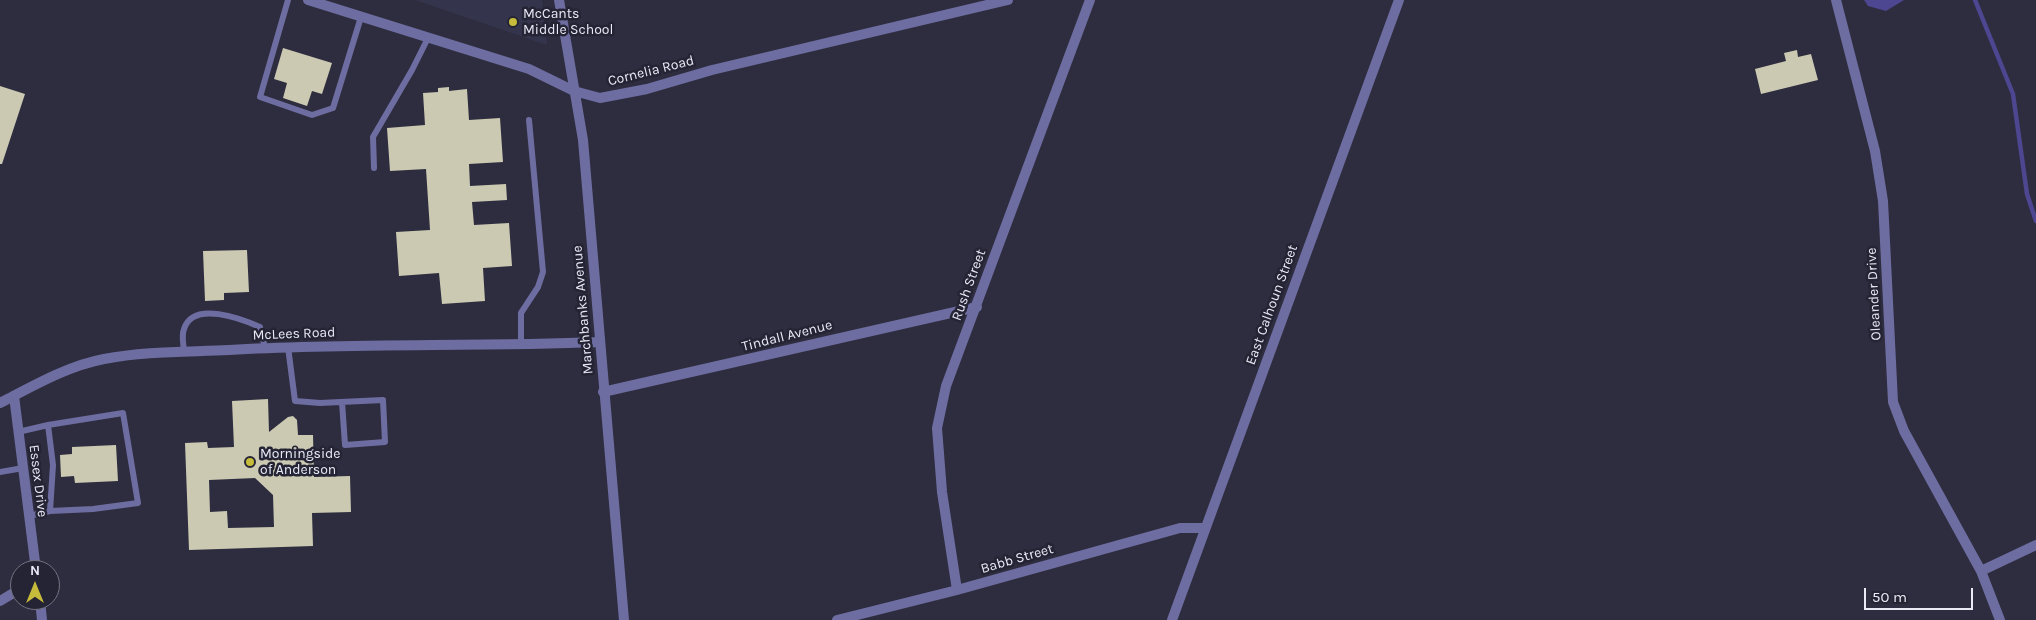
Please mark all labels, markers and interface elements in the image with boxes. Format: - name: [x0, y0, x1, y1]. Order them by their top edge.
- place label: McCants Middle School: [523, 6, 613, 38]
- marker: McCants Middle School: [507, 16, 519, 28]
- street label: Cornelia Road: [606, 52, 696, 90]
- street label: East Calhoun Street: [1242, 243, 1302, 367]
- street label: Marchbanks Avenue: [569, 245, 597, 375]
- street label: Rush Street: [948, 247, 990, 323]
- street label: Oleander Drive: [1863, 247, 1885, 341]
- street label: Tindall Avenue: [740, 317, 834, 355]
- street label: McLees Road: [252, 324, 336, 344]
- street label: Essex Drive: [25, 444, 51, 518]
- place label: Morningside of Anderson: [260, 446, 341, 478]
- marker: Morningside of Anderson: [244, 456, 256, 468]
- street label: Babb Street: [979, 541, 1055, 577]
- north arrow: [10, 560, 60, 610]
- text: N: [30, 562, 40, 579]
- scale bar: [1866, 578, 1975, 610]
- text: 50 m: [1872, 588, 1907, 606]

